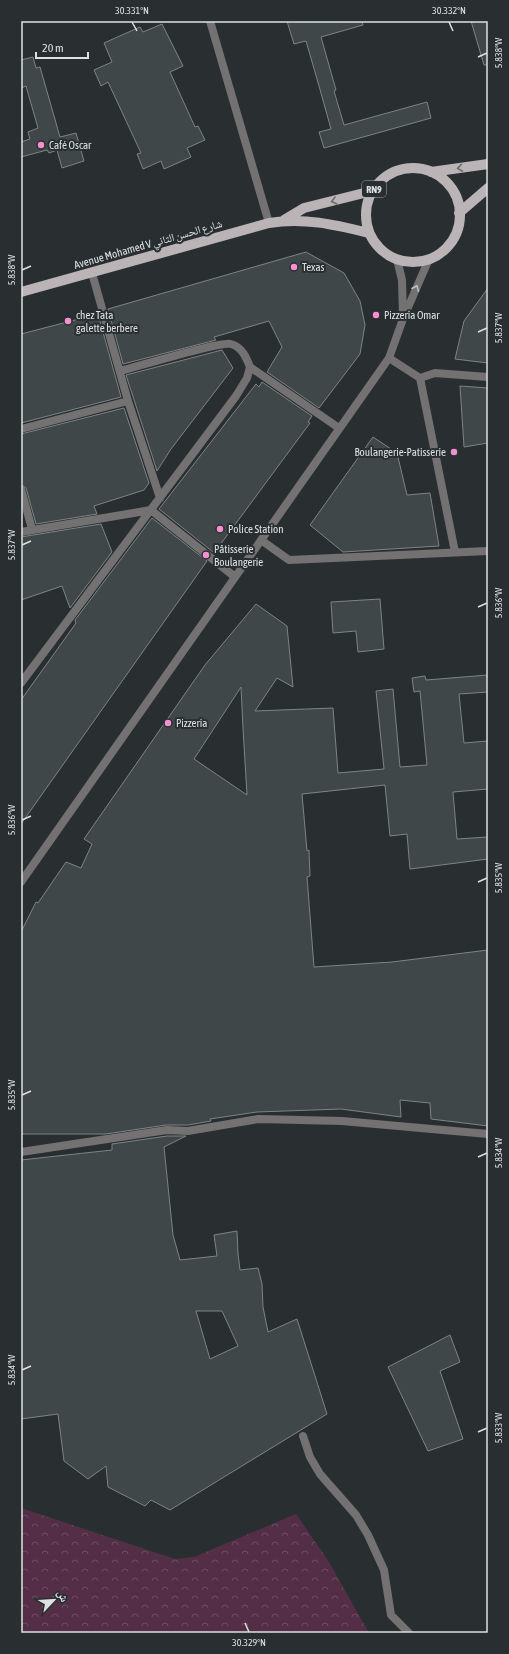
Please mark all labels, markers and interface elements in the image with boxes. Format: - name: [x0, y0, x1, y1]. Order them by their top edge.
- text: 30.331°N: [115, 5, 149, 16]
- text: 30.332°N: [432, 5, 466, 16]
- scale bar: [36, 34, 88, 60]
- text: 5.838°W: [493, 37, 504, 68]
- text: 20 m: [42, 41, 64, 55]
- place label: Café Oscar: [49, 139, 92, 151]
- marker: Café Oscar: [36, 140, 46, 150]
- one-way arrow: [457, 163, 463, 172]
- road number: RN9: [362, 181, 386, 197]
- one-way arrow: [331, 196, 338, 204]
- street label: Avenue Mohamed V شارع الحسن الثاني: [73, 217, 224, 274]
- text: 5.838°W: [6, 254, 17, 285]
- place label: Texas: [302, 261, 325, 273]
- marker: Texas: [289, 262, 299, 272]
- one-way arrow: [411, 285, 419, 292]
- place label: chez Tata galette berbere: [76, 309, 138, 334]
- place label: Pizzeria Omar: [384, 309, 440, 321]
- marker: Pizzeria Omar: [371, 310, 381, 320]
- text: 5.837°W: [493, 312, 504, 343]
- marker: chez Tata galette berbere: [63, 316, 73, 326]
- place label: Boulangerie-Patisserie: [354, 446, 446, 458]
- marker: Boulangerie-Patisserie: [449, 447, 459, 457]
- place label: Police Station: [228, 523, 284, 535]
- marker: Police Station: [215, 524, 225, 534]
- text: 5.837°W: [6, 529, 17, 560]
- place label: Pâtisserie Boulangerie: [214, 543, 263, 568]
- marker: Pâtisserie Boulangerie: [201, 550, 211, 560]
- text: 5.836°W: [493, 587, 504, 618]
- place label: Pizzeria: [176, 717, 207, 729]
- marker: Pizzeria: [163, 718, 173, 728]
- text: 5.836°W: [6, 804, 17, 835]
- text: 5.835°W: [493, 862, 504, 893]
- text: 5.835°W: [6, 1079, 17, 1110]
- text: 5.834°W: [493, 1137, 504, 1168]
- text: 5.834°W: [6, 1354, 17, 1385]
- text: 5.833°W: [493, 1412, 504, 1443]
- north arrow: [34, 1580, 74, 1620]
- text: ش: [53, 1588, 71, 1605]
- text: 30.329°N: [232, 1637, 266, 1648]

